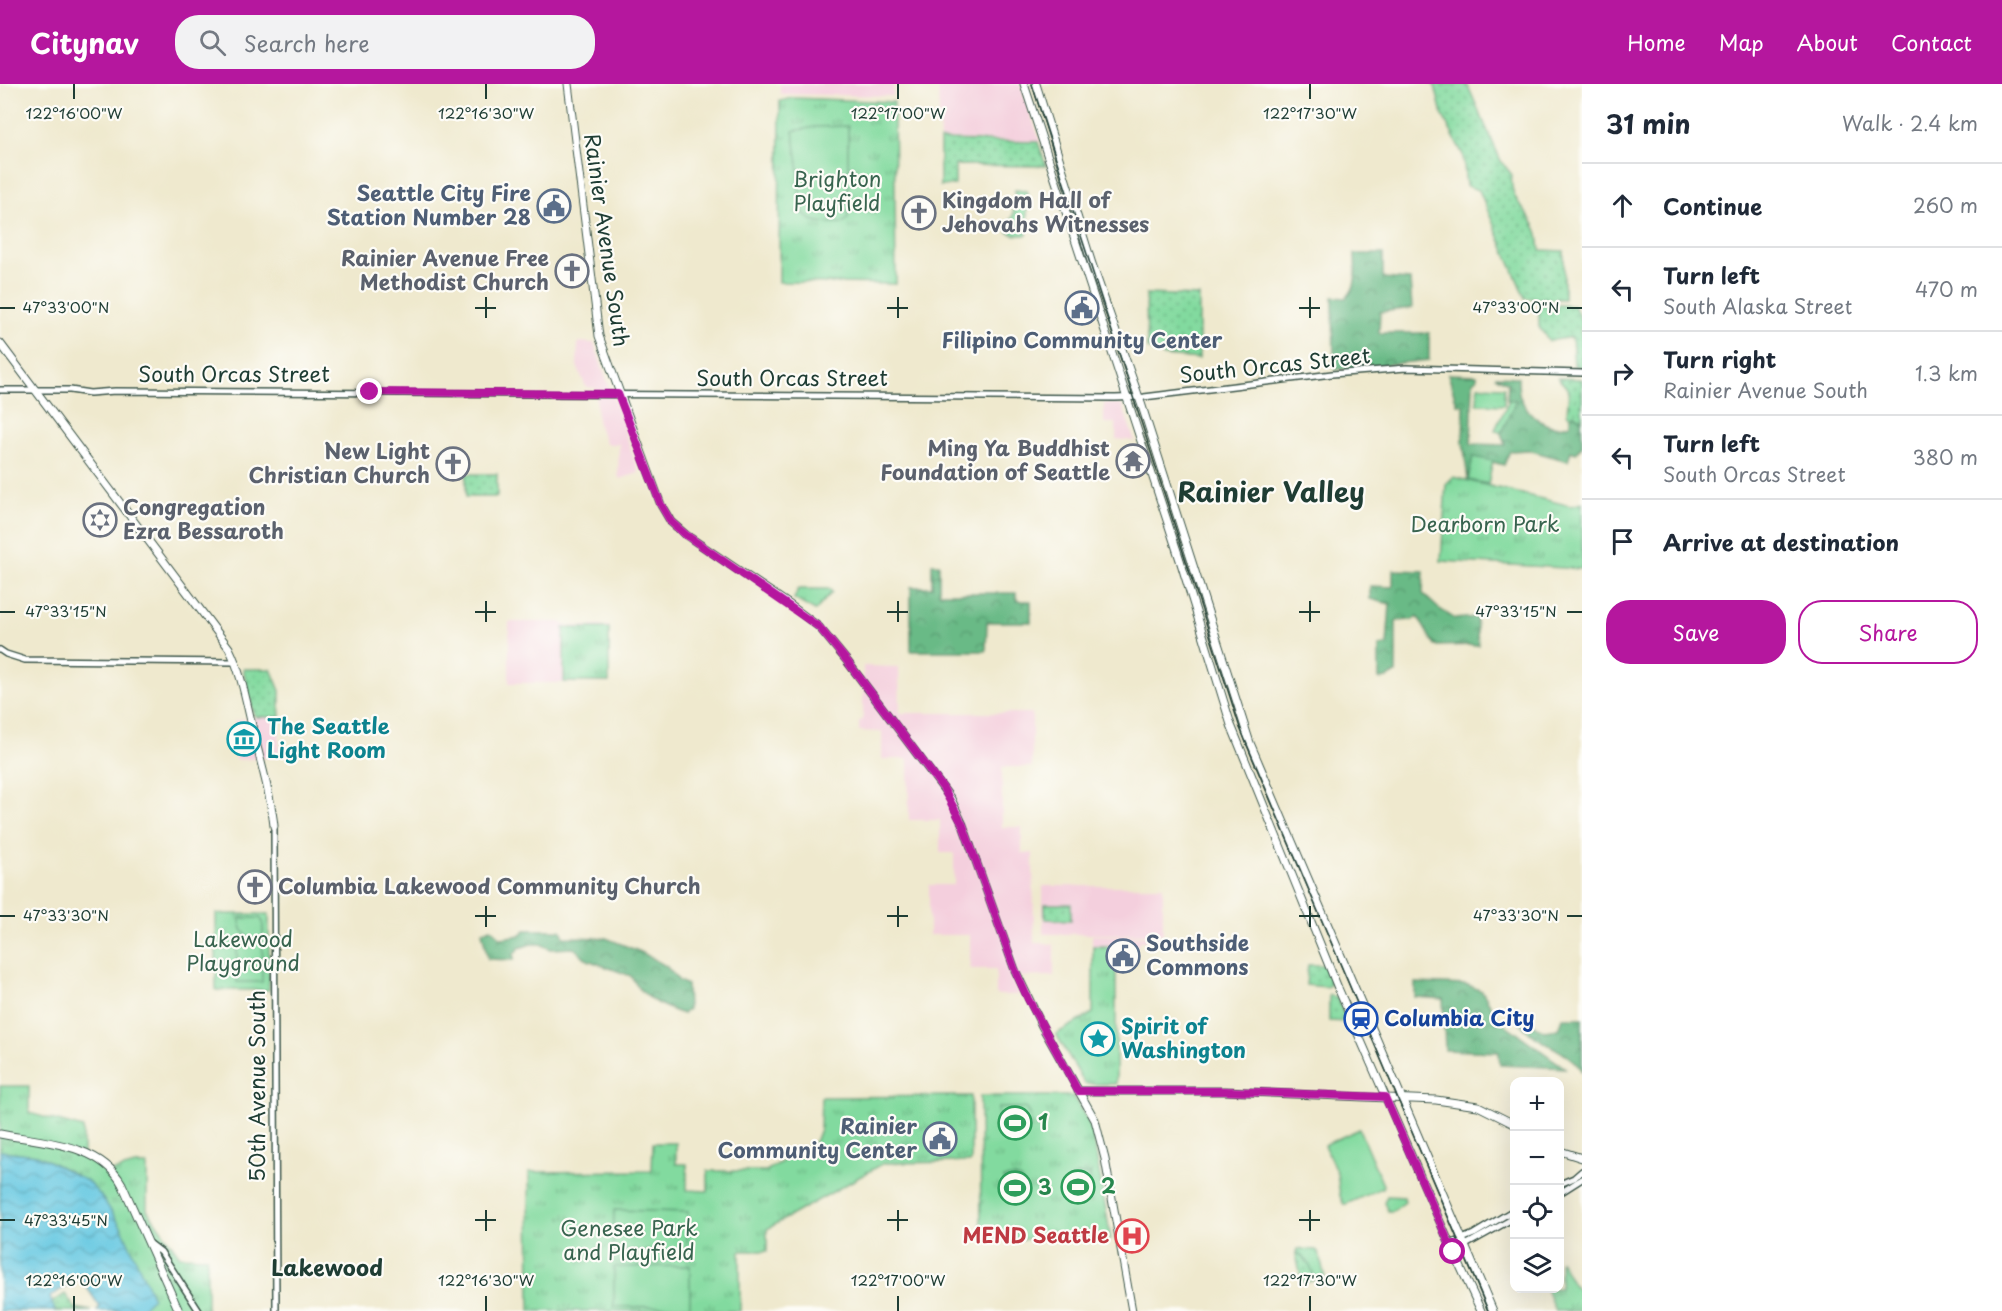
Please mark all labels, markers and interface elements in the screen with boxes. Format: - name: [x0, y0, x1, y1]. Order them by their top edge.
- search box: [175, 15, 595, 69]
- text: Citynav: [30, 21, 139, 64]
- icon: search: [196, 26, 229, 59]
- text: Search here: [244, 26, 370, 59]
- text: Home: [1627, 26, 1686, 58]
- text: Map: [1719, 26, 1764, 58]
- text: About: [1797, 26, 1858, 58]
- text: Contact: [1891, 26, 1972, 58]
- text: 122°16'00"W: [26, 101, 123, 124]
- text: 122°16'30"W: [438, 101, 535, 124]
- text: 122°17'00"W: [851, 101, 946, 124]
- text: 122°17'30"W: [1263, 101, 1358, 124]
- text: 31 min: [1606, 104, 1691, 143]
- text: Walk · 2.4 km: [1842, 108, 1978, 138]
- street label: Rainier Avenue South: [577, 131, 639, 349]
- park label: Brighton Playfield: [793, 162, 881, 218]
- place label: Seattle City Fire Station Number 28: [327, 176, 531, 232]
- place label: Kingdom Hall of Jehovahs Witnesses: [942, 183, 1150, 239]
- public building icon: Seattle City Fire Station Number 28: [536, 188, 572, 224]
- icon: ahead: [1606, 189, 1639, 222]
- text: Continue: [1663, 189, 1762, 222]
- text: 260 m: [1913, 190, 1978, 220]
- church icon: Kingdom Hall of Jehovahs Witnesses: [901, 195, 937, 231]
- place label: Rainier Avenue Free Methodist Church: [341, 241, 549, 297]
- church icon: Rainier Avenue Free Methodist Church: [554, 253, 590, 289]
- text: Turn left: [1663, 258, 1760, 291]
- icon: left: [1606, 273, 1639, 306]
- text: 470 m: [1915, 274, 1978, 304]
- public building icon: Filipino Community Center: [1064, 290, 1100, 326]
- text: South Alaska Street: [1663, 291, 1852, 321]
- text: 47°33'00"N: [23, 295, 109, 318]
- text: 47°33'00"N: [1473, 295, 1559, 318]
- place label: Filipino Community Center: [942, 323, 1223, 355]
- street label: South Orcas Street: [1178, 338, 1372, 390]
- text: Turn right: [1663, 342, 1776, 375]
- street label: South Orcas Street: [138, 357, 330, 389]
- icon: right: [1606, 357, 1639, 390]
- text: 1.3 km: [1915, 358, 1978, 388]
- street label: South Orcas Street: [696, 361, 888, 393]
- text: Rainier Avenue South: [1663, 375, 1868, 405]
- route end: [356, 378, 382, 404]
- text: Turn left: [1663, 426, 1760, 459]
- place label: Ming Ya Buddhist Foundation of Seattle: [880, 431, 1110, 487]
- place label: New Light Christian Church: [249, 434, 430, 490]
- icon: left: [1606, 441, 1639, 474]
- text: 380 m: [1912, 442, 1978, 472]
- temple icon: Ming Ya Buddhist Foundation of Seattle: [1115, 443, 1151, 479]
- church icon: New Light Christian Church: [435, 446, 471, 482]
- text: South Orcas Street: [1663, 459, 1846, 489]
- district label: Rainier Valley: [1177, 470, 1365, 511]
- place label: Congregation Ezra Bessaroth: [123, 490, 284, 546]
- synagogue icon: Congregation Ezra Bessaroth: [82, 502, 118, 538]
- park label: Dearborn Park: [1410, 507, 1560, 539]
- icon: arrive: [1606, 525, 1639, 558]
- text: Arrive at destination: [1663, 525, 1899, 558]
- text: 47°33'15"N: [25, 599, 107, 622]
- text: 47°33'15"N: [1475, 599, 1557, 622]
- button: Save: [1606, 600, 1786, 664]
- button: Share: [1798, 600, 1978, 664]
- place label: The Seattle Light Room: [267, 709, 390, 765]
- museum icon: The Seattle Light Room: [226, 721, 262, 757]
- church icon: Columbia Lakewood Community Church: [237, 869, 273, 905]
- place label: Columbia Lakewood Community Church: [278, 869, 701, 901]
- text: 47°33'30"N: [23, 903, 109, 926]
- text: 47°33'30"N: [1473, 903, 1559, 926]
- park label: Lakewood Playground: [186, 922, 300, 978]
- place label: Southside Commons: [1146, 926, 1249, 982]
- public building icon: Southside Commons: [1105, 938, 1141, 974]
- street label: 50th Avenue South: [240, 990, 272, 1182]
- station icon: Columbia City: [1343, 1001, 1379, 1037]
- place label: Columbia City: [1384, 1001, 1535, 1033]
- place label: Spirit of Washington: [1121, 1009, 1246, 1065]
- place icon: Spirit of Washington: [1080, 1021, 1116, 1057]
- map controls: [1510, 1077, 1564, 1293]
- button: +: [1510, 1077, 1564, 1131]
- sports icon: 1: [997, 1105, 1033, 1141]
- place label: 1: [1038, 1105, 1048, 1137]
- place label: Rainier Community Center: [718, 1109, 917, 1165]
- public building icon: Rainier Community Center: [922, 1121, 958, 1157]
- button: −: [1510, 1131, 1564, 1185]
- sports icon: 2: [1060, 1169, 1096, 1205]
- place label: 2: [1101, 1169, 1116, 1201]
- sports icon: 3: [997, 1170, 1033, 1206]
- place label: 3: [1038, 1170, 1052, 1202]
- button: locate: [1510, 1185, 1564, 1239]
- text: 47°33'45"N: [24, 1208, 108, 1231]
- park label: Genesee Park and Playfield: [560, 1211, 698, 1267]
- place label: MEND Seattle: [962, 1218, 1109, 1250]
- hospital icon: MEND Seattle: [1114, 1218, 1150, 1254]
- route start: [1439, 1238, 1465, 1264]
- button: layers: [1510, 1239, 1564, 1293]
- district label: Lakewood: [271, 1250, 383, 1283]
- text: 122°16'00"W: [26, 1268, 123, 1291]
- text: 122°16'30"W: [438, 1268, 535, 1291]
- text: 122°17'00"W: [851, 1268, 946, 1291]
- text: 122°17'30"W: [1263, 1268, 1358, 1291]

